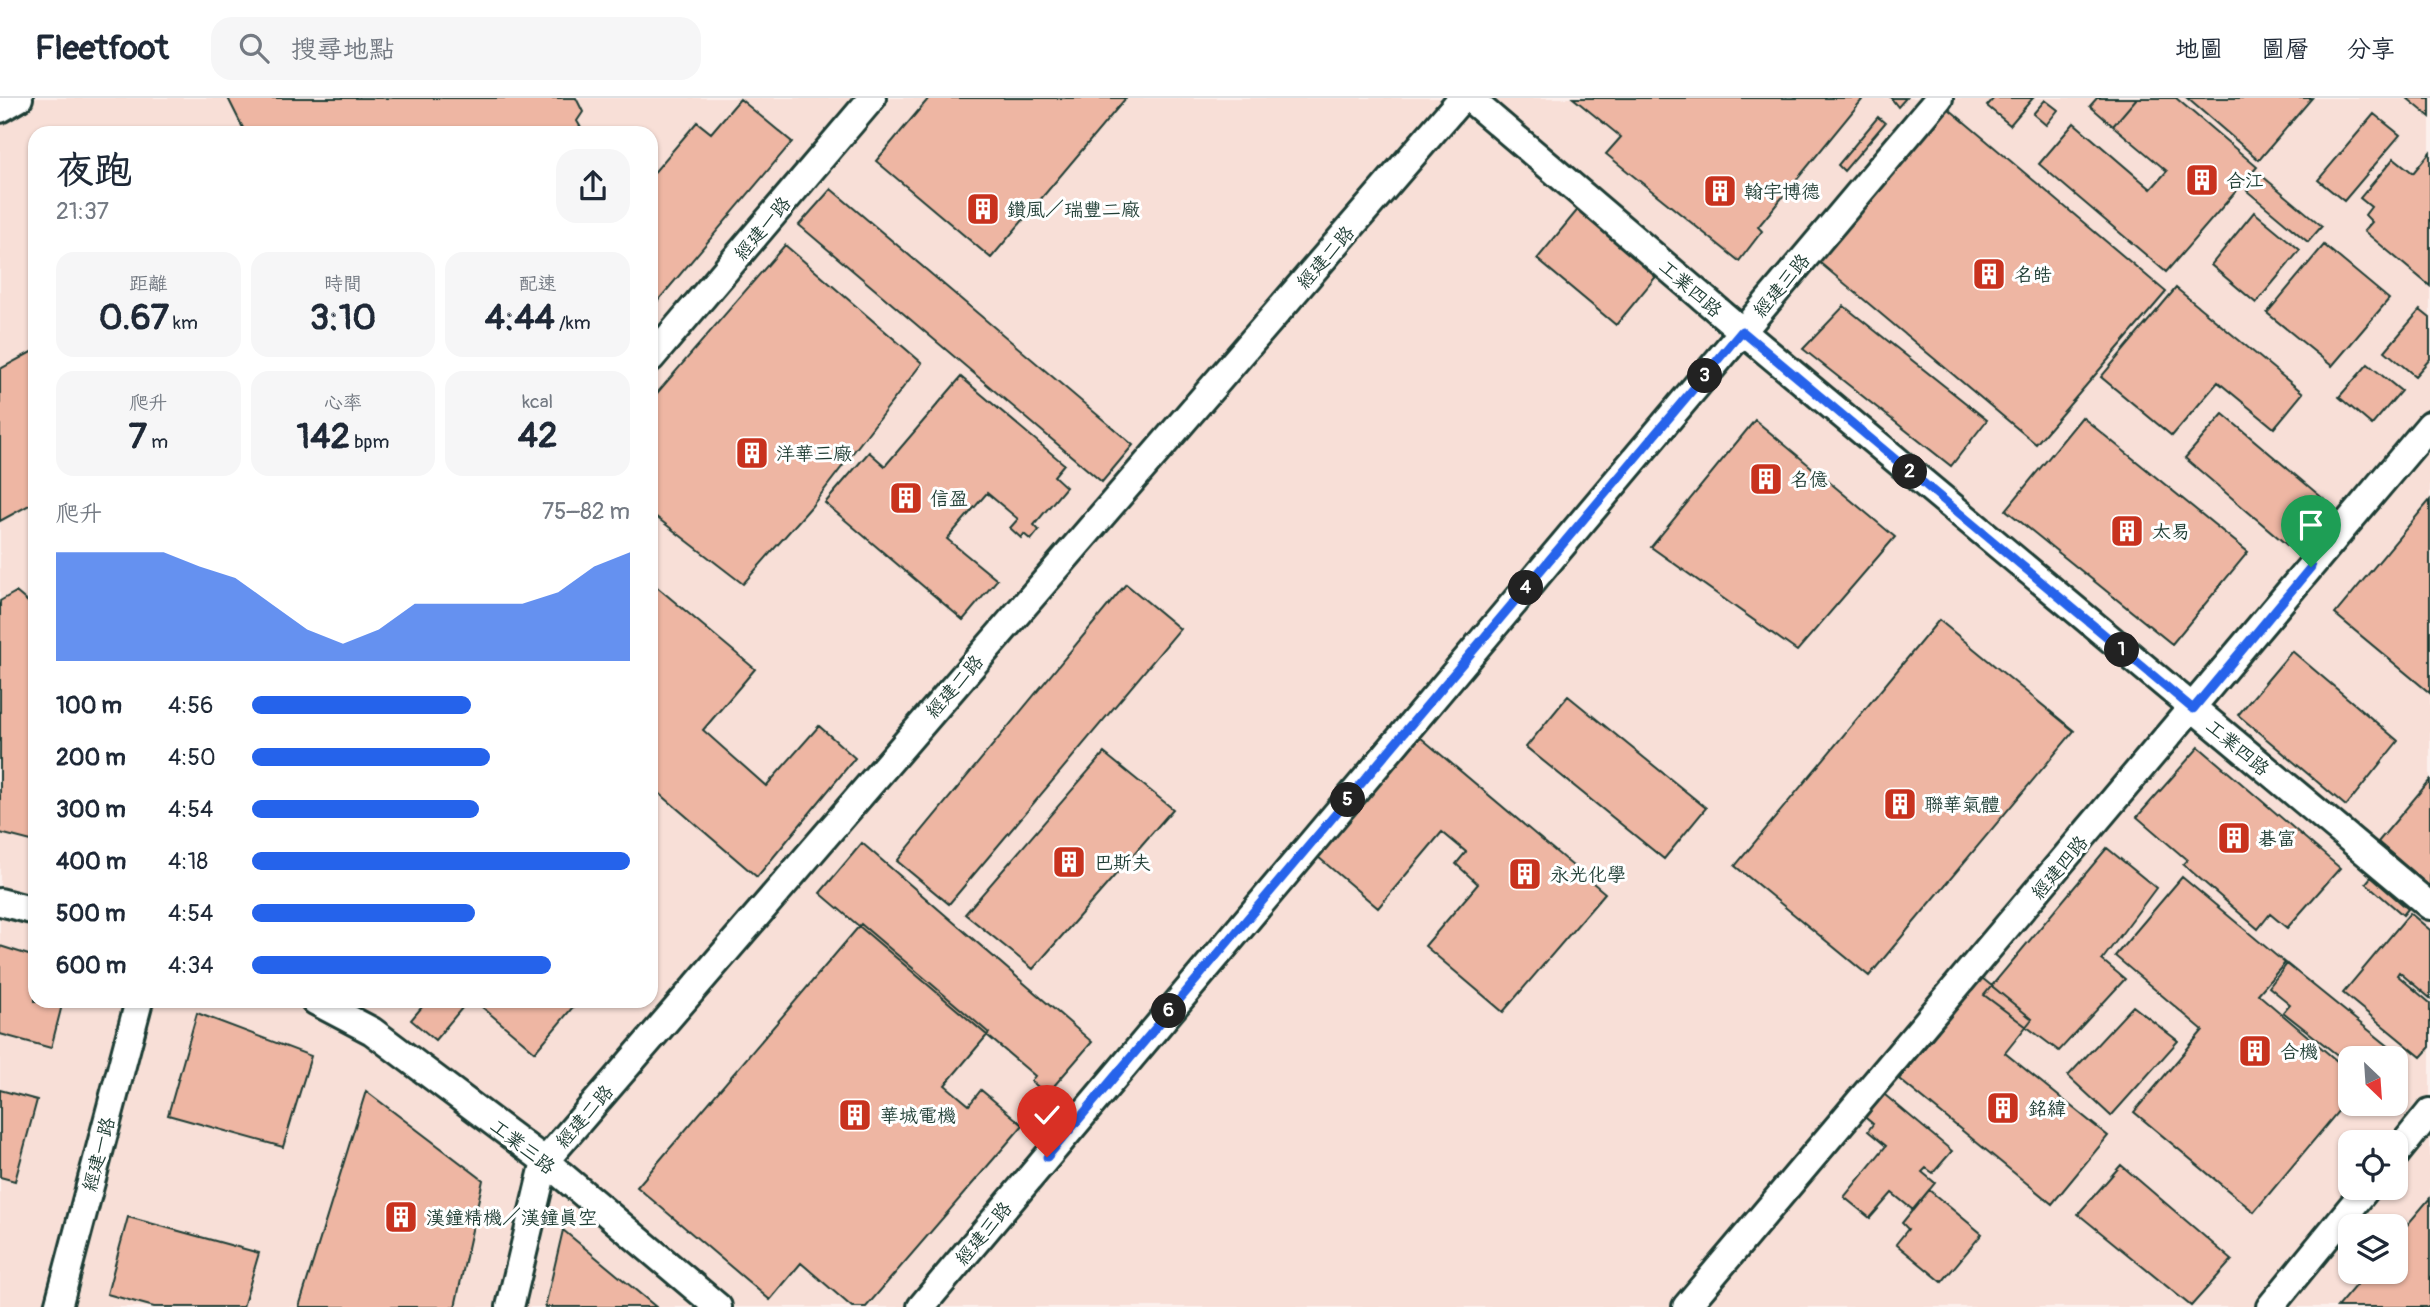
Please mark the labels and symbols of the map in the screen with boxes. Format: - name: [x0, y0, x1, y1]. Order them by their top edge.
- building icon: 合江: [2183, 161, 2221, 199]
- place label: 合江: [2226, 169, 2264, 193]
- building icon: 翰宇博德: [1701, 172, 1739, 210]
- place label: 翰宇博德: [1744, 180, 1820, 204]
- building icon: 鑽風／瑞豐二廠: [964, 190, 1002, 228]
- street label: 經建一路: [729, 192, 796, 265]
- place label: 鑽風／瑞豐二廠: [1007, 198, 1140, 222]
- street label: 經建二路: [1292, 221, 1360, 294]
- street label: 經建三路: [1748, 249, 1815, 322]
- street label: 工業四路: [1654, 255, 1727, 323]
- building icon: 名皓: [1970, 255, 2008, 293]
- place label: 名皓: [2014, 263, 2052, 287]
- pin: 3: [1688, 358, 1722, 394]
- building icon: 洋華三廠: [733, 434, 771, 472]
- place label: 洋華三廠: [776, 442, 852, 466]
- pin: 2: [1892, 454, 1927, 490]
- building icon: 名億: [1747, 460, 1785, 498]
- place label: 名億: [1790, 468, 1828, 492]
- building icon: 信盈: [887, 479, 925, 517]
- place label: 信盈: [930, 487, 968, 511]
- pin: [2281, 495, 2341, 567]
- building icon: 太易: [2108, 512, 2146, 550]
- place label: 太易: [2152, 520, 2190, 544]
- pin: 4: [1508, 570, 1544, 606]
- pin: 1: [2104, 632, 2140, 668]
- street label: 經建二路: [921, 650, 989, 723]
- street label: 工業四路: [2201, 714, 2274, 781]
- pin: 5: [1330, 782, 1366, 818]
- building icon: 聯華氣體: [1881, 785, 1919, 823]
- place label: 聯華氣體: [1924, 793, 2000, 817]
- building icon: 碁富: [2215, 819, 2253, 857]
- place label: 碁富: [2258, 827, 2296, 851]
- street label: 經建四路: [2026, 831, 2093, 904]
- building icon: 巴斯夫: [1050, 843, 1088, 881]
- place label: 巴斯夫: [1094, 851, 1151, 875]
- building icon: 永光化學: [1506, 855, 1544, 893]
- place label: 永光化學: [1550, 863, 1626, 887]
- pin: 6: [1152, 993, 1186, 1028]
- building icon: 合機: [2236, 1032, 2274, 1070]
- place label: 合機: [2280, 1040, 2318, 1064]
- north arrow: [2338, 1046, 2408, 1116]
- street label: 經建二路: [551, 1080, 619, 1153]
- pin: [1017, 1085, 1077, 1157]
- building icon: 銘緯: [1984, 1089, 2022, 1127]
- building icon: 華城電機: [836, 1096, 874, 1134]
- place label: 銘緯: [2028, 1097, 2066, 1121]
- place label: 華城電機: [880, 1104, 956, 1128]
- street label: 經建一路: [78, 1114, 120, 1194]
- street label: 工業三路: [485, 1114, 560, 1180]
- street label: 經建三路: [950, 1197, 1017, 1270]
- building icon: 漢鐘精機／漢鐘真空: [382, 1198, 420, 1236]
- place label: 漢鐘精機／漢鐘真空: [426, 1206, 597, 1230]

